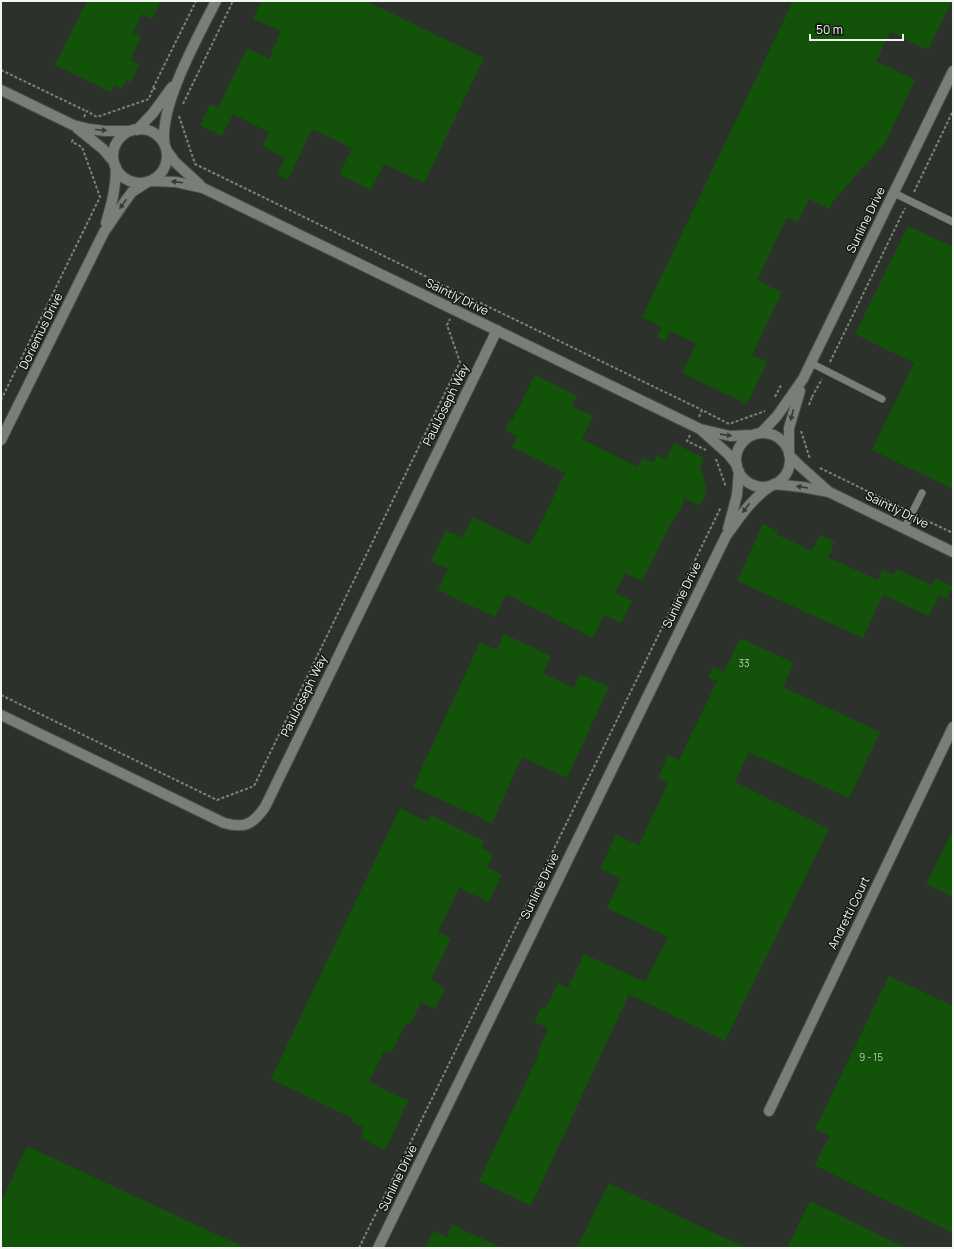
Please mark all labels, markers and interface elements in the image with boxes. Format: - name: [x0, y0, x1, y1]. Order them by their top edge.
- scale bar: [810, 16, 903, 42]
- text: 50 m: [816, 21, 843, 38]
- one-way arrow: [95, 127, 107, 134]
- one-way arrow: [171, 179, 183, 185]
- street label: Sunline Drive: [842, 184, 889, 256]
- one-way arrow: [119, 198, 127, 209]
- street label: Saintly Drive: [423, 274, 492, 319]
- street label: Doriemus Drive: [15, 290, 66, 372]
- street label: PaulJoseph Way: [418, 360, 473, 449]
- one-way arrow: [789, 409, 795, 421]
- one-way arrow: [720, 432, 733, 438]
- one-way arrow: [795, 484, 808, 490]
- street label: Saintly Drive: [863, 487, 932, 532]
- one-way arrow: [742, 503, 751, 514]
- street label: Sunline Drive: [658, 559, 705, 631]
- street label: PaulJoseph Way: [276, 651, 331, 740]
- house number: 33: [738, 656, 750, 670]
- street label: Sunline Drive: [516, 850, 563, 922]
- street label: Andretti Court: [824, 873, 874, 952]
- house number: 9 - 15: [859, 1050, 883, 1064]
- street label: Sunline Drive: [374, 1142, 421, 1214]

